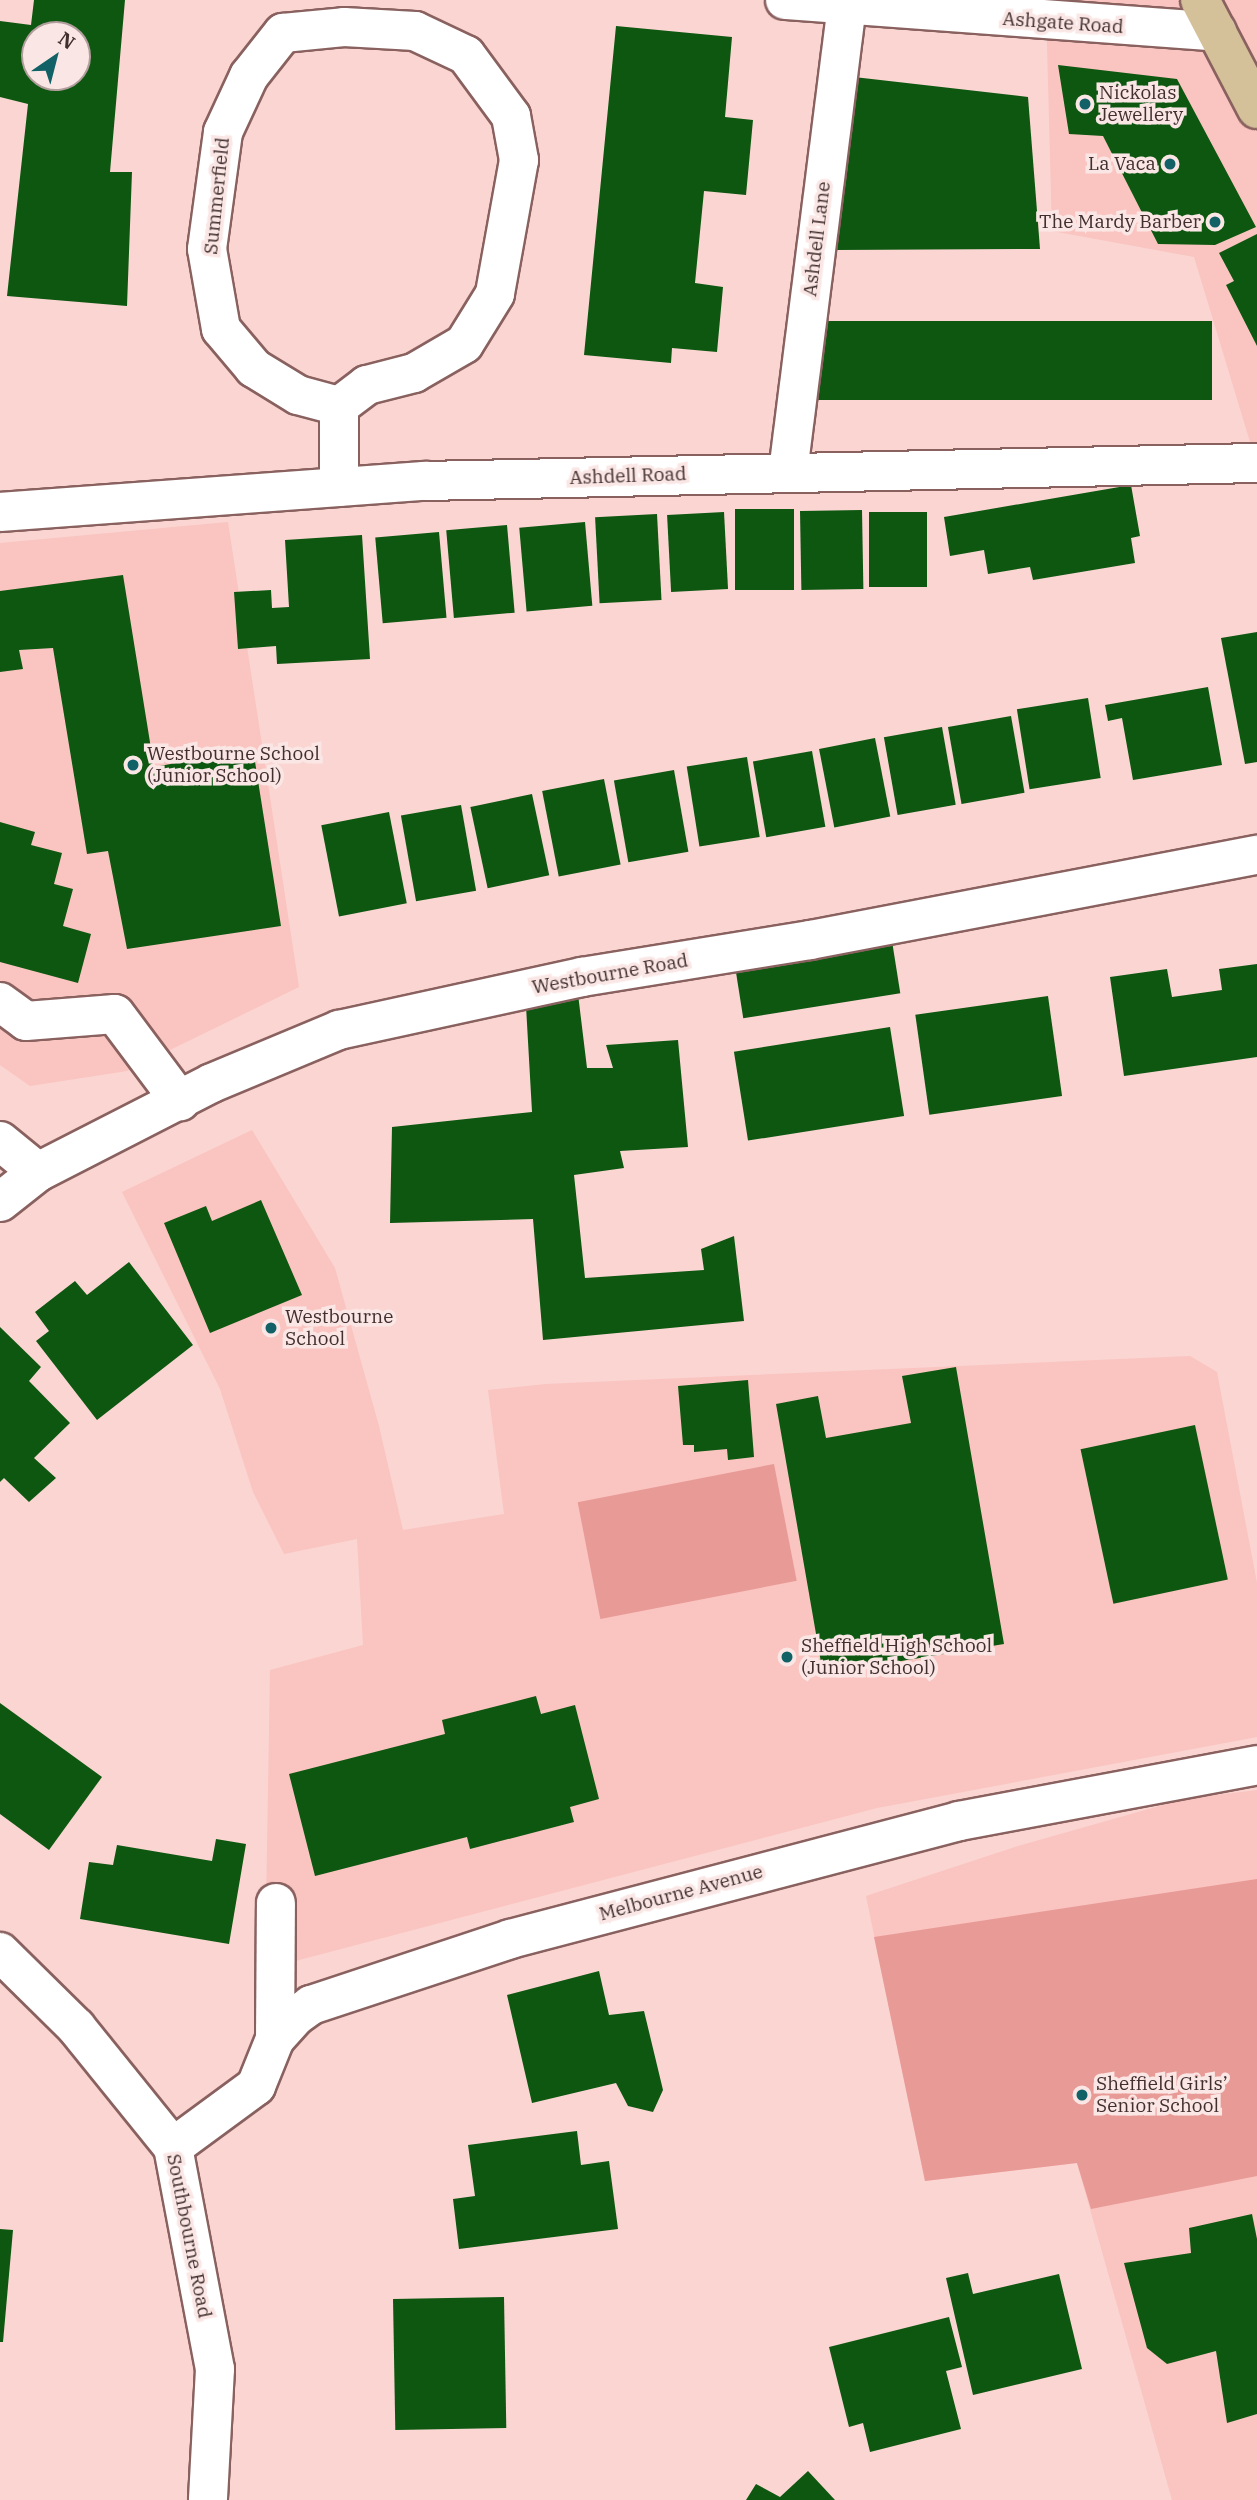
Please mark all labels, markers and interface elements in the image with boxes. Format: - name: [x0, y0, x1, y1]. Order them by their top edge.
- street label: Ashgate Road: [1002, 7, 1124, 39]
- north arrow: [21, 21, 91, 91]
- text: N: [54, 26, 80, 55]
- place label: Nickolas Jewellery: [1099, 82, 1183, 126]
- marker: Nickolas Jewellery: [1077, 96, 1093, 112]
- street label: Summerfield: [200, 136, 234, 256]
- place label: La Vaca: [1088, 153, 1156, 175]
- marker: La Vaca: [1162, 156, 1178, 172]
- street label: Ashdell Lane: [799, 180, 835, 298]
- place label: The Mardy Barber: [1039, 211, 1201, 233]
- marker: The Mardy Barber: [1207, 214, 1223, 230]
- street label: Ashdell Road: [569, 463, 687, 489]
- place label: Westbourne School (Junior School): [147, 743, 320, 787]
- marker: Westbourne School (Junior School): [125, 757, 141, 773]
- street label: Westbourne Road: [530, 949, 690, 999]
- place label: Westbourne School: [285, 1306, 393, 1350]
- marker: Westbourne School: [263, 1320, 279, 1336]
- place label: Sheffield High School (Junior School): [801, 1635, 992, 1679]
- marker: Sheffield High School (Junior School): [779, 1649, 795, 1665]
- street label: Melbourne Avenue: [597, 1860, 765, 1926]
- place label: Sheffield Girls’ Senior School: [1096, 2073, 1228, 2117]
- marker: Sheffield Girls’ Senior School: [1074, 2087, 1090, 2103]
- street label: Southbourne Road: [162, 2152, 216, 2320]

